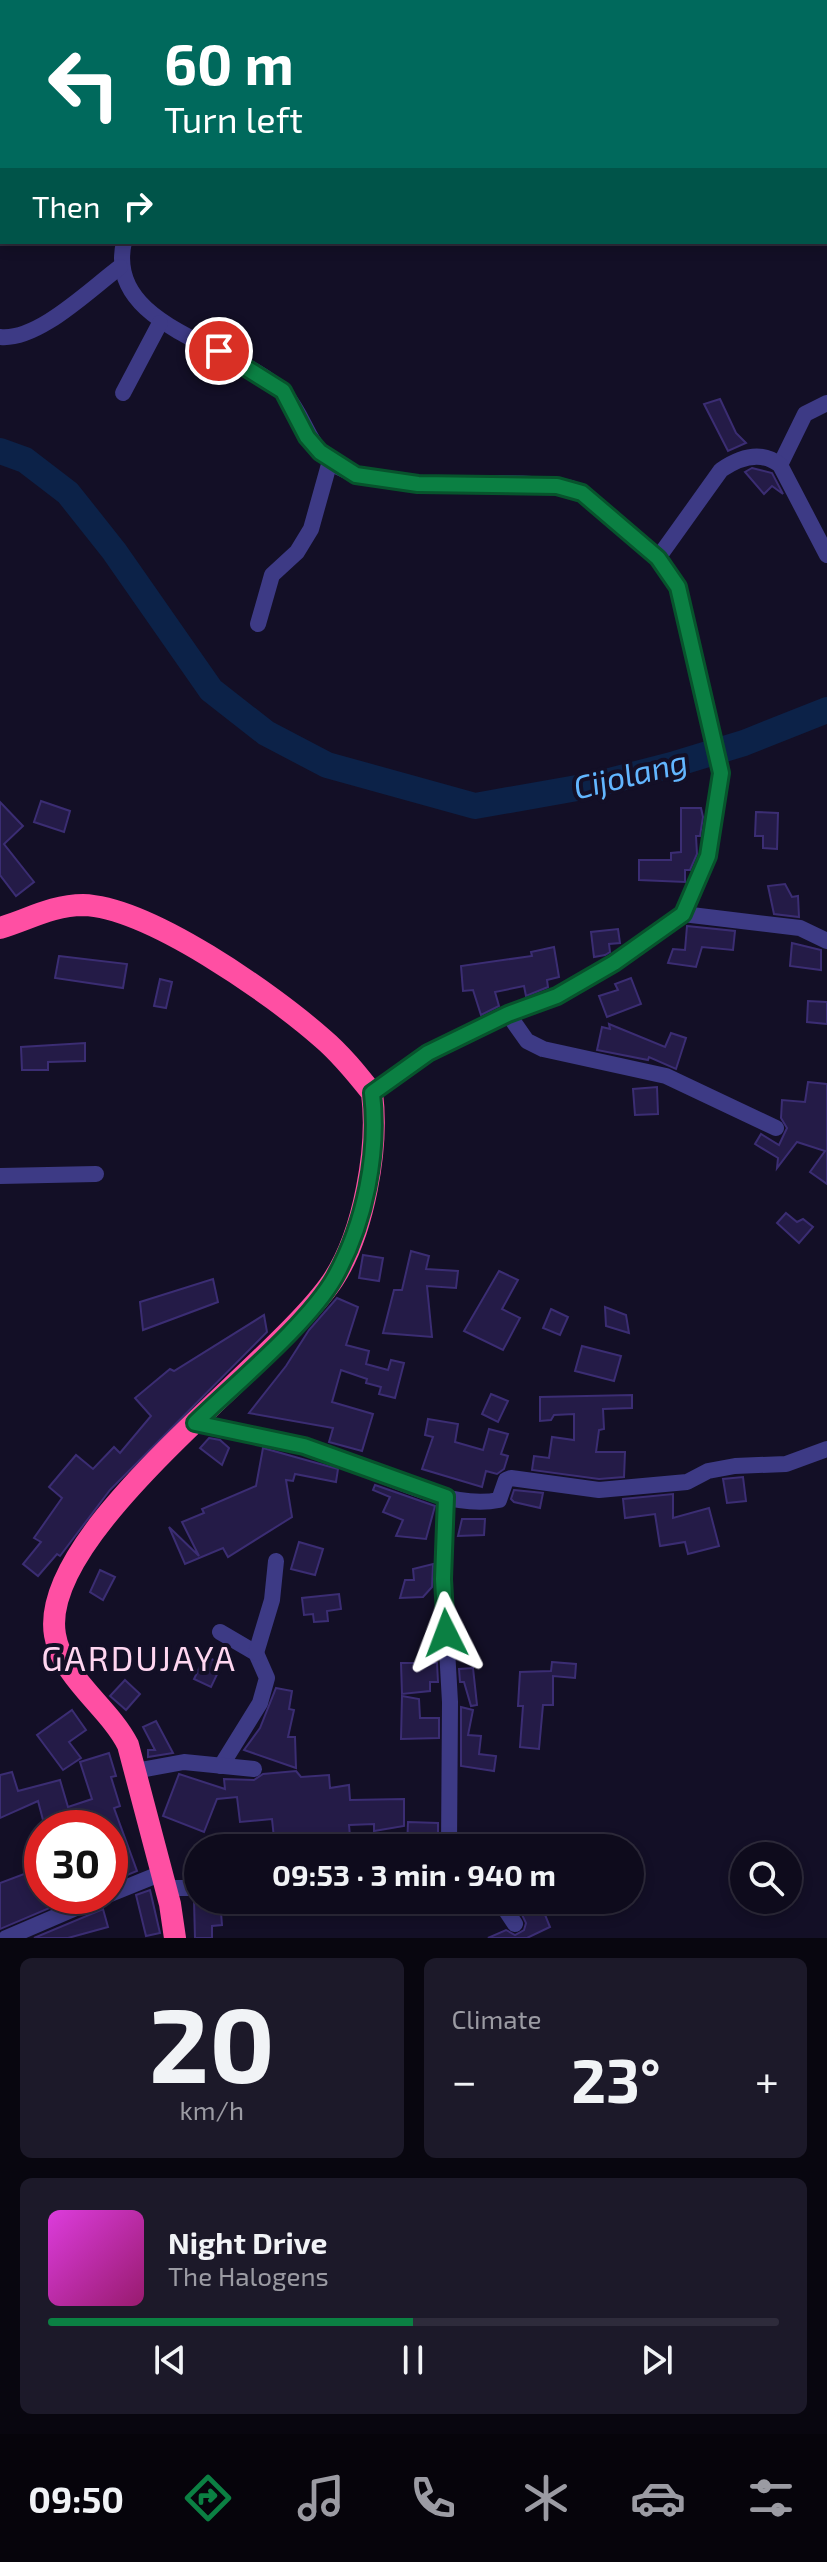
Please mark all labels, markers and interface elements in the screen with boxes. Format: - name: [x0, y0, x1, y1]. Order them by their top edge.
- text: 60 m: [164, 29, 294, 96]
- icon: left: [32, 32, 136, 136]
- text: Turn left: [164, 97, 303, 140]
- icon: right: [116, 184, 160, 228]
- text: Then: [32, 188, 100, 224]
- pin: [185, 317, 253, 385]
- icon: arrive: [197, 329, 241, 373]
- water label: Cijolang: [569, 740, 691, 806]
- position arrow: [404, 1591, 488, 1675]
- district label: GARDUJAYA: [41, 1637, 237, 1678]
- speed limit sign: 30: [24, 1810, 128, 1914]
- map controls: [730, 1842, 802, 1914]
- button: search: [730, 1842, 802, 1914]
- text: 09:53 · 3 min · 940 m: [272, 1856, 556, 1892]
- text: 20: [149, 1979, 275, 2104]
- text: Climate: [452, 2003, 541, 2034]
- text: 23°: [571, 2043, 661, 2115]
- text: −: [452, 2053, 477, 2106]
- text: +: [755, 2053, 779, 2106]
- text: km/h: [179, 2094, 244, 2125]
- text: Night Drive: [168, 2224, 327, 2260]
- text: The Halogens: [168, 2260, 329, 2291]
- icon: previous: [148, 2338, 192, 2382]
- icon: pause: [391, 2338, 435, 2382]
- icon: next: [635, 2338, 679, 2382]
- icon: directions: [180, 2470, 236, 2526]
- icon: music: [293, 2470, 349, 2526]
- icon: phone: [405, 2470, 461, 2526]
- icon: climate: [518, 2470, 574, 2526]
- icon: car: [630, 2470, 686, 2526]
- icon: filters: [743, 2470, 799, 2526]
- text: 09:50: [28, 2477, 124, 2520]

